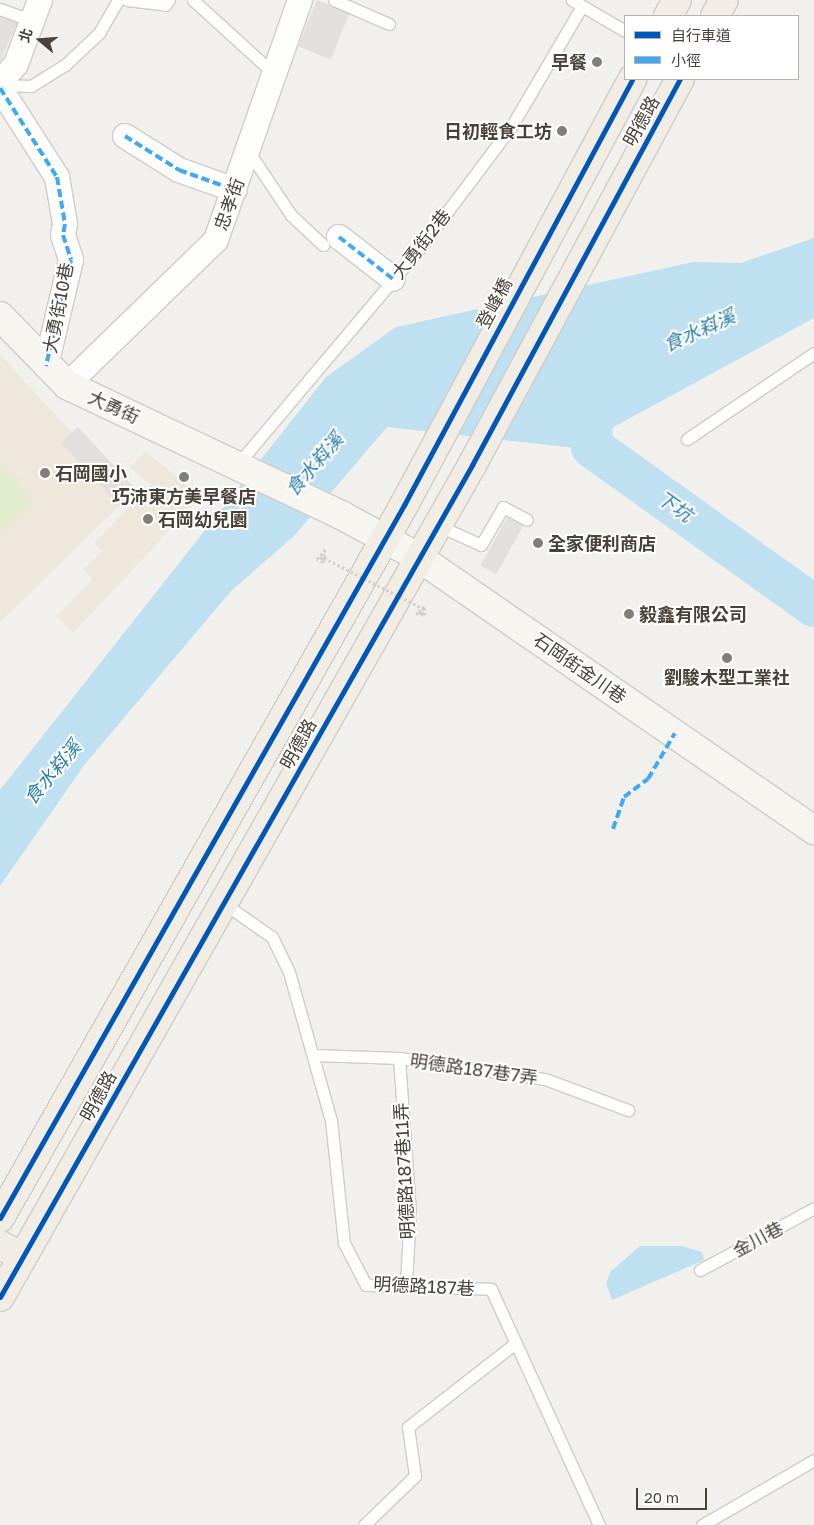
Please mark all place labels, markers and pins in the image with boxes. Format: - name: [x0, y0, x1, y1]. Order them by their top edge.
- place label: 早餐: [551, 51, 587, 73]
- marker: 早餐: [591, 56, 603, 68]
- place label: 日初輕食工坊: [444, 120, 552, 142]
- marker: 日初輕食工坊: [556, 125, 568, 137]
- place label: 石岡國小: [55, 462, 127, 484]
- marker: 石岡國小: [39, 467, 51, 479]
- marker: 巧沛東方美早餐店: [178, 471, 190, 483]
- place label: 巧沛東方美早餐店: [112, 485, 256, 507]
- place label: 石岡幼兒園: [158, 508, 248, 530]
- marker: 石岡幼兒園: [142, 513, 154, 525]
- place label: 全家便利商店: [548, 532, 656, 554]
- marker: 全家便利商店: [532, 537, 544, 549]
- place label: 毅鑫有限公司: [639, 603, 747, 625]
- marker: 毅鑫有限公司: [623, 608, 635, 620]
- marker: 劉駿木型工業社: [721, 652, 733, 664]
- place label: 劉駿木型工業社: [664, 666, 790, 688]

